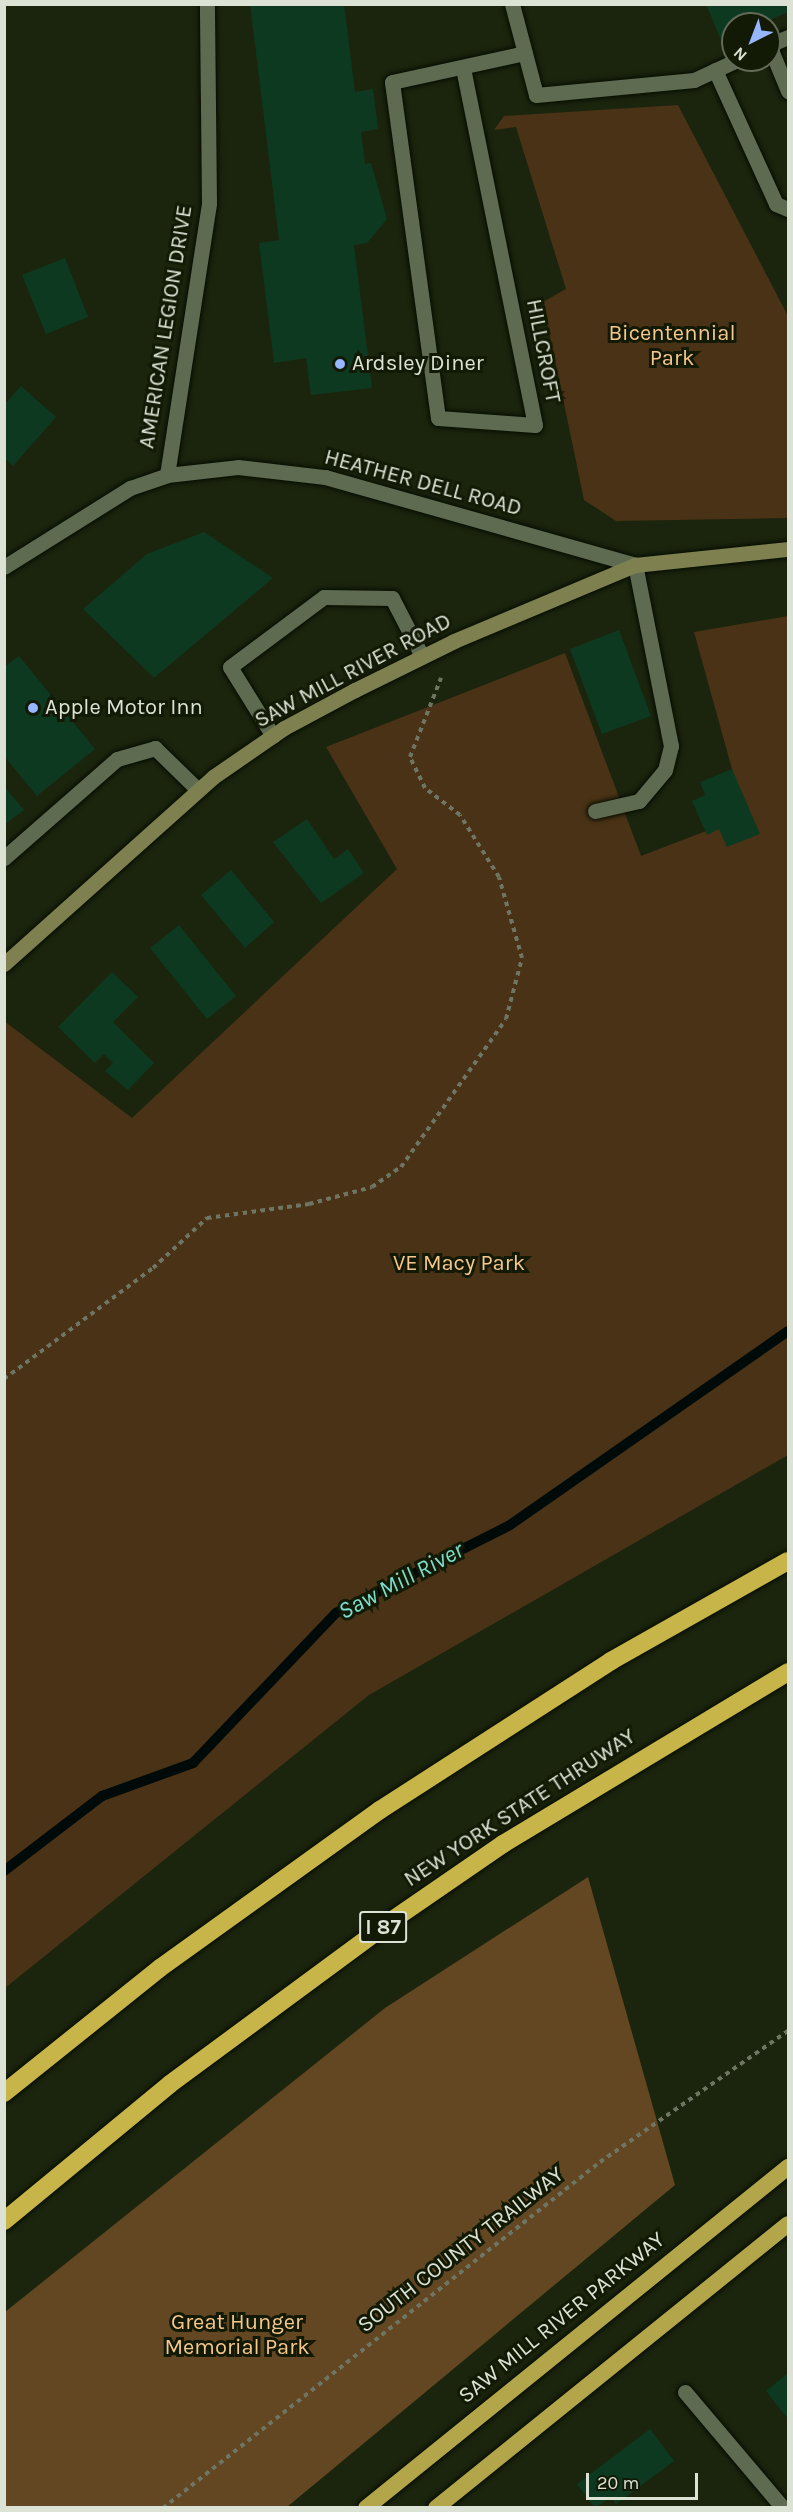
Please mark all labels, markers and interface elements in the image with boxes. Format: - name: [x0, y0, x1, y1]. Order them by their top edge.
- north arrow: [721, 12, 781, 72]
- text: N: [729, 43, 751, 65]
- street label: AMERICAN LEGION DRIVE: [134, 203, 198, 451]
- street label: HILLCROFT: [520, 297, 566, 405]
- park label: Bicentennial Park: [608, 320, 736, 372]
- place label: Ardsley Diner: [352, 351, 484, 377]
- marker: Ardsley Diner: [333, 357, 347, 371]
- street label: HEATHER DELL ROAD: [321, 444, 525, 522]
- street label: SAW MILL RIVER ROAD: [250, 608, 456, 734]
- place label: Apple Motor Inn: [45, 695, 203, 721]
- marker: Apple Motor Inn: [26, 701, 40, 715]
- park label: VE Macy Park: [393, 1251, 525, 1277]
- water label: Saw Mill River: [333, 1536, 469, 1626]
- street label: NEW YORK STATE THRUWAY: [399, 1723, 641, 1893]
- road number: I 87: [359, 1909, 407, 1945]
- street label: SOUTH COUNTY TRAILWAY: [353, 2161, 569, 2339]
- street label: SAW MILL RIVER PARKWAY: [454, 2227, 670, 2409]
- park label: Great Hunger Memorial Park: [164, 2309, 310, 2360]
- scale bar: [589, 2461, 702, 2499]
- text: 20 m: [597, 2472, 639, 2494]

